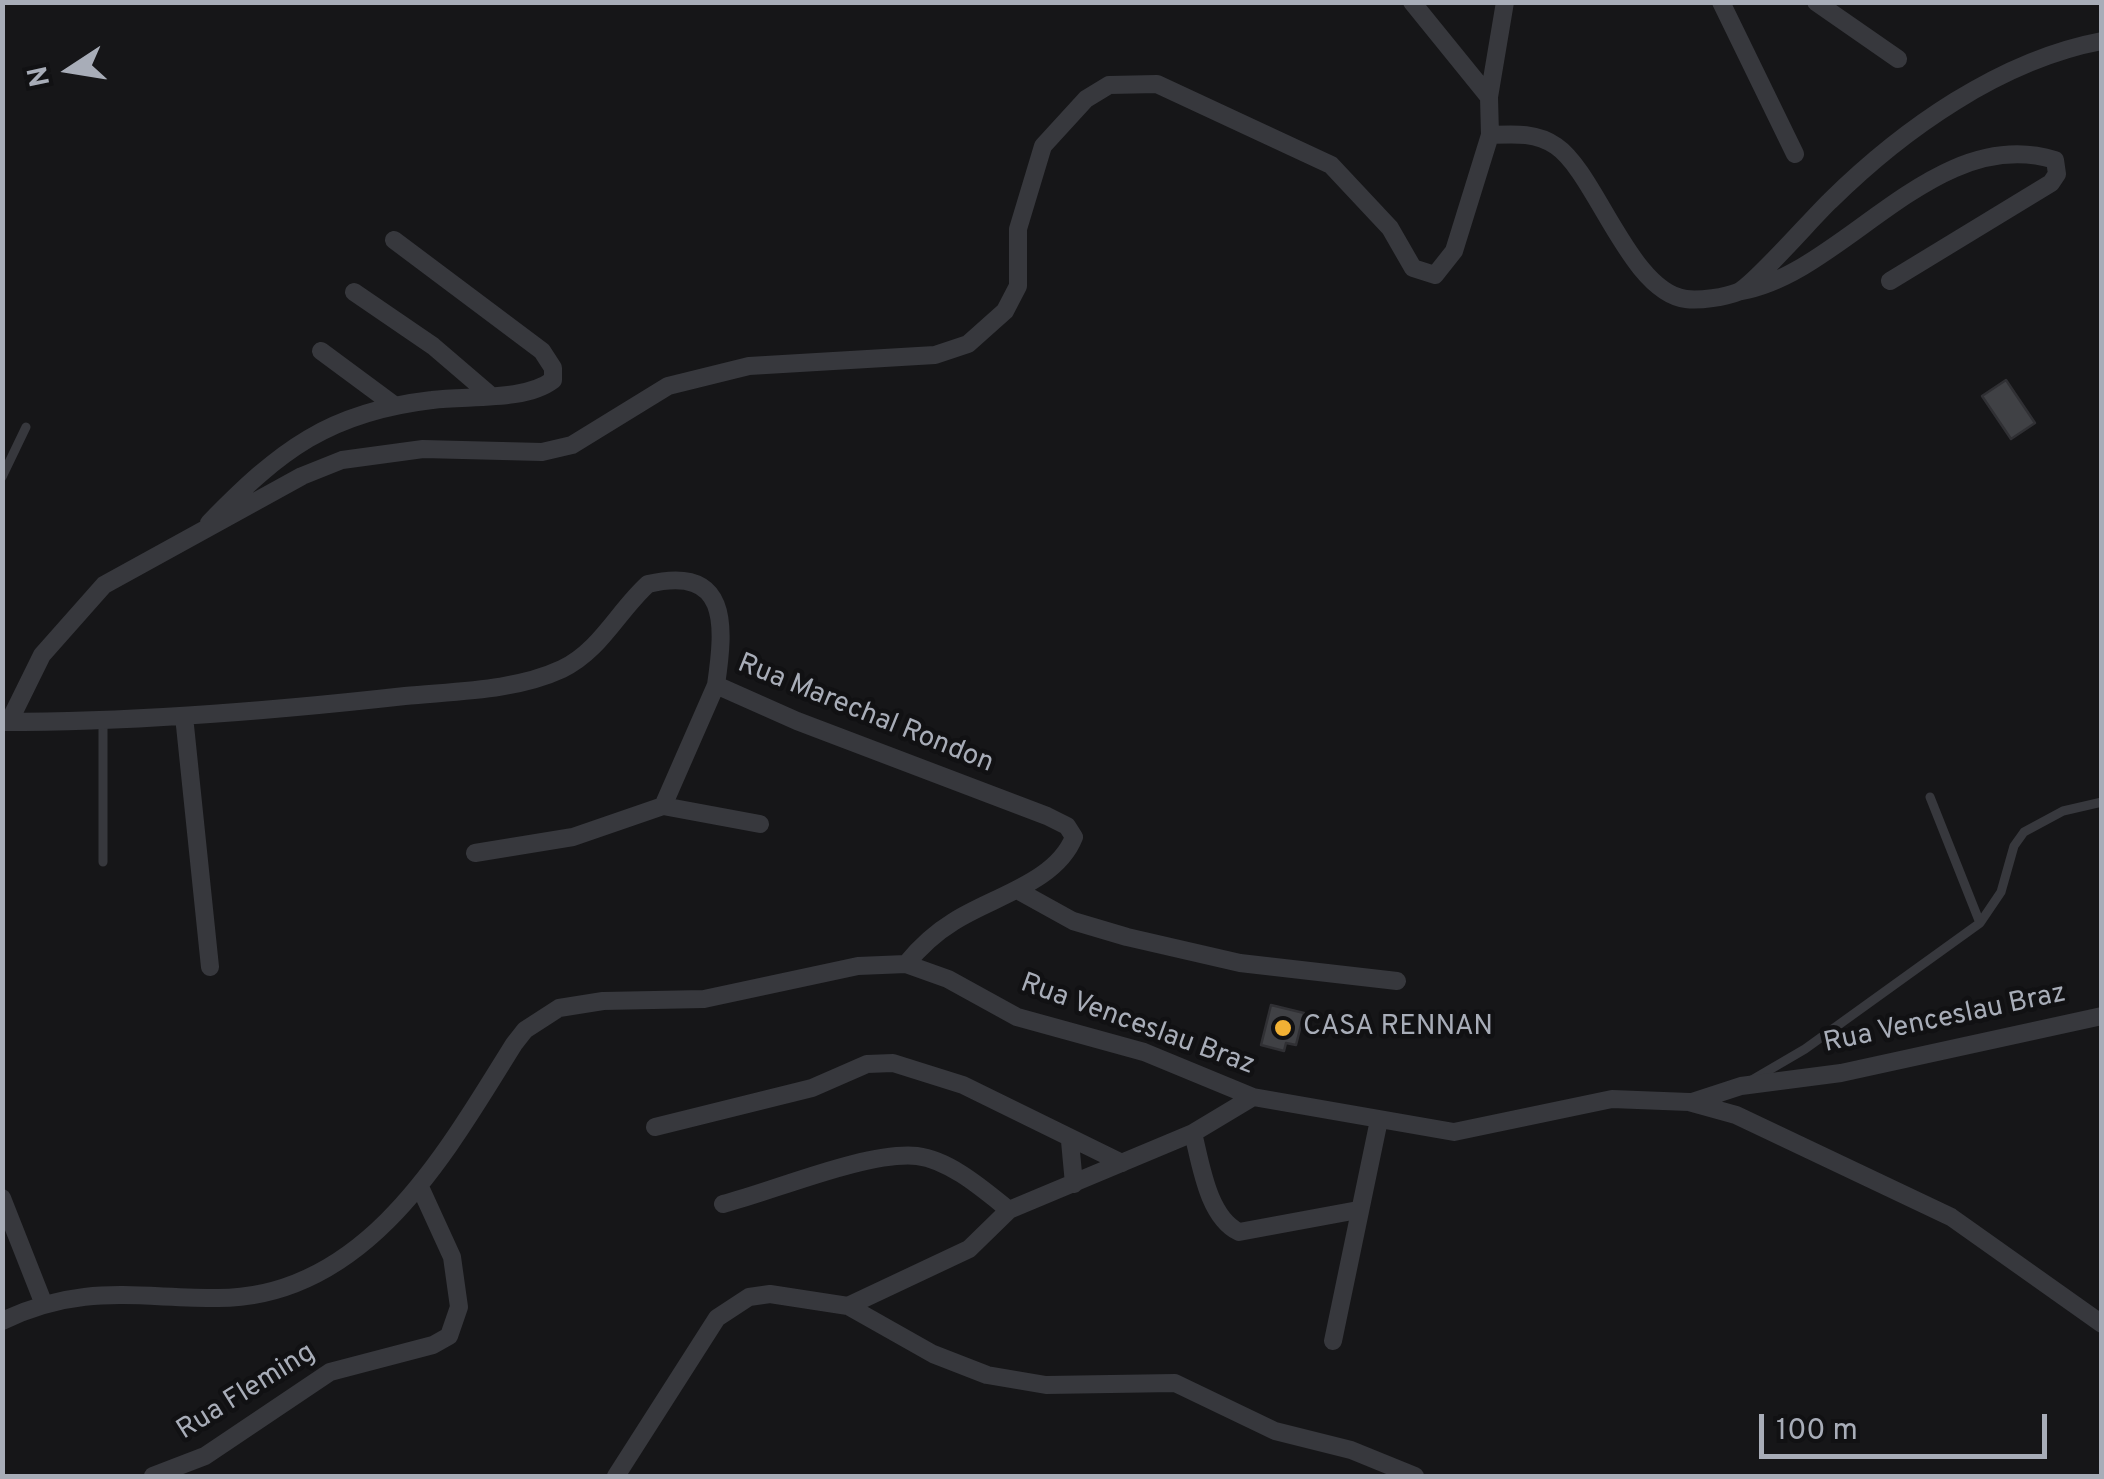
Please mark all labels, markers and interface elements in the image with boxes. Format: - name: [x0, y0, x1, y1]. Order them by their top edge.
- north arrow: [20, 20, 120, 120]
- text: N: [21, 63, 60, 90]
- street label: Rua Marechal Rondon: [732, 648, 998, 782]
- street label: Rua Venceslau Braz: [1015, 968, 1259, 1084]
- street label: Rua Venceslau Braz: [1821, 978, 2069, 1062]
- place label: CASA RENNAN: [1303, 1011, 1493, 1045]
- marker: CASA RENNAN: [1272, 1017, 1294, 1039]
- street label: Rua Fleming: [172, 1337, 322, 1449]
- scale bar: [1764, 1394, 2052, 1456]
- text: 100 m: [1776, 1413, 1858, 1450]

